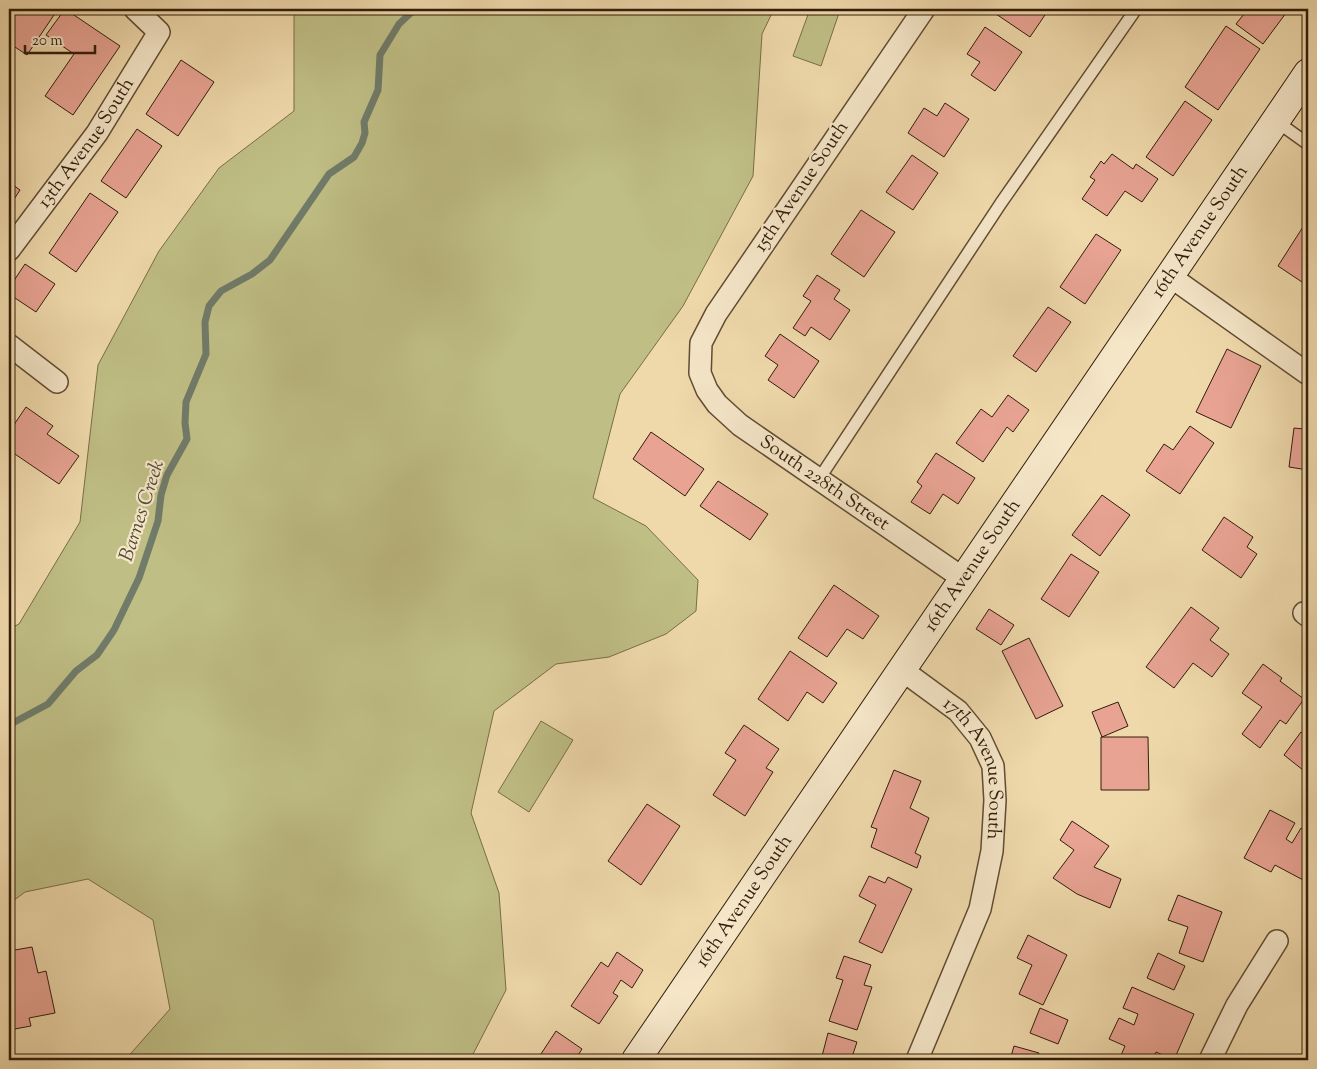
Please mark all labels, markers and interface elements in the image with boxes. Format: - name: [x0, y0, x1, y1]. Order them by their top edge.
- scale bar: [25, 22, 95, 54]
- text: 20 m: [32, 31, 63, 52]
- street label: 13th Avenue South: [31, 73, 141, 214]
- street label: 15th Avenue South: [748, 116, 856, 258]
- street label: 16th Avenue South: [1145, 160, 1255, 304]
- street label: South 228th Street: [754, 429, 895, 538]
- water label: Barnes Creek: [113, 457, 173, 565]
- street label: 16th Avenue South: [918, 494, 1027, 638]
- street label: 17th Avenue South: [937, 691, 1009, 840]
- street label: 16th Avenue South: [689, 829, 799, 973]

